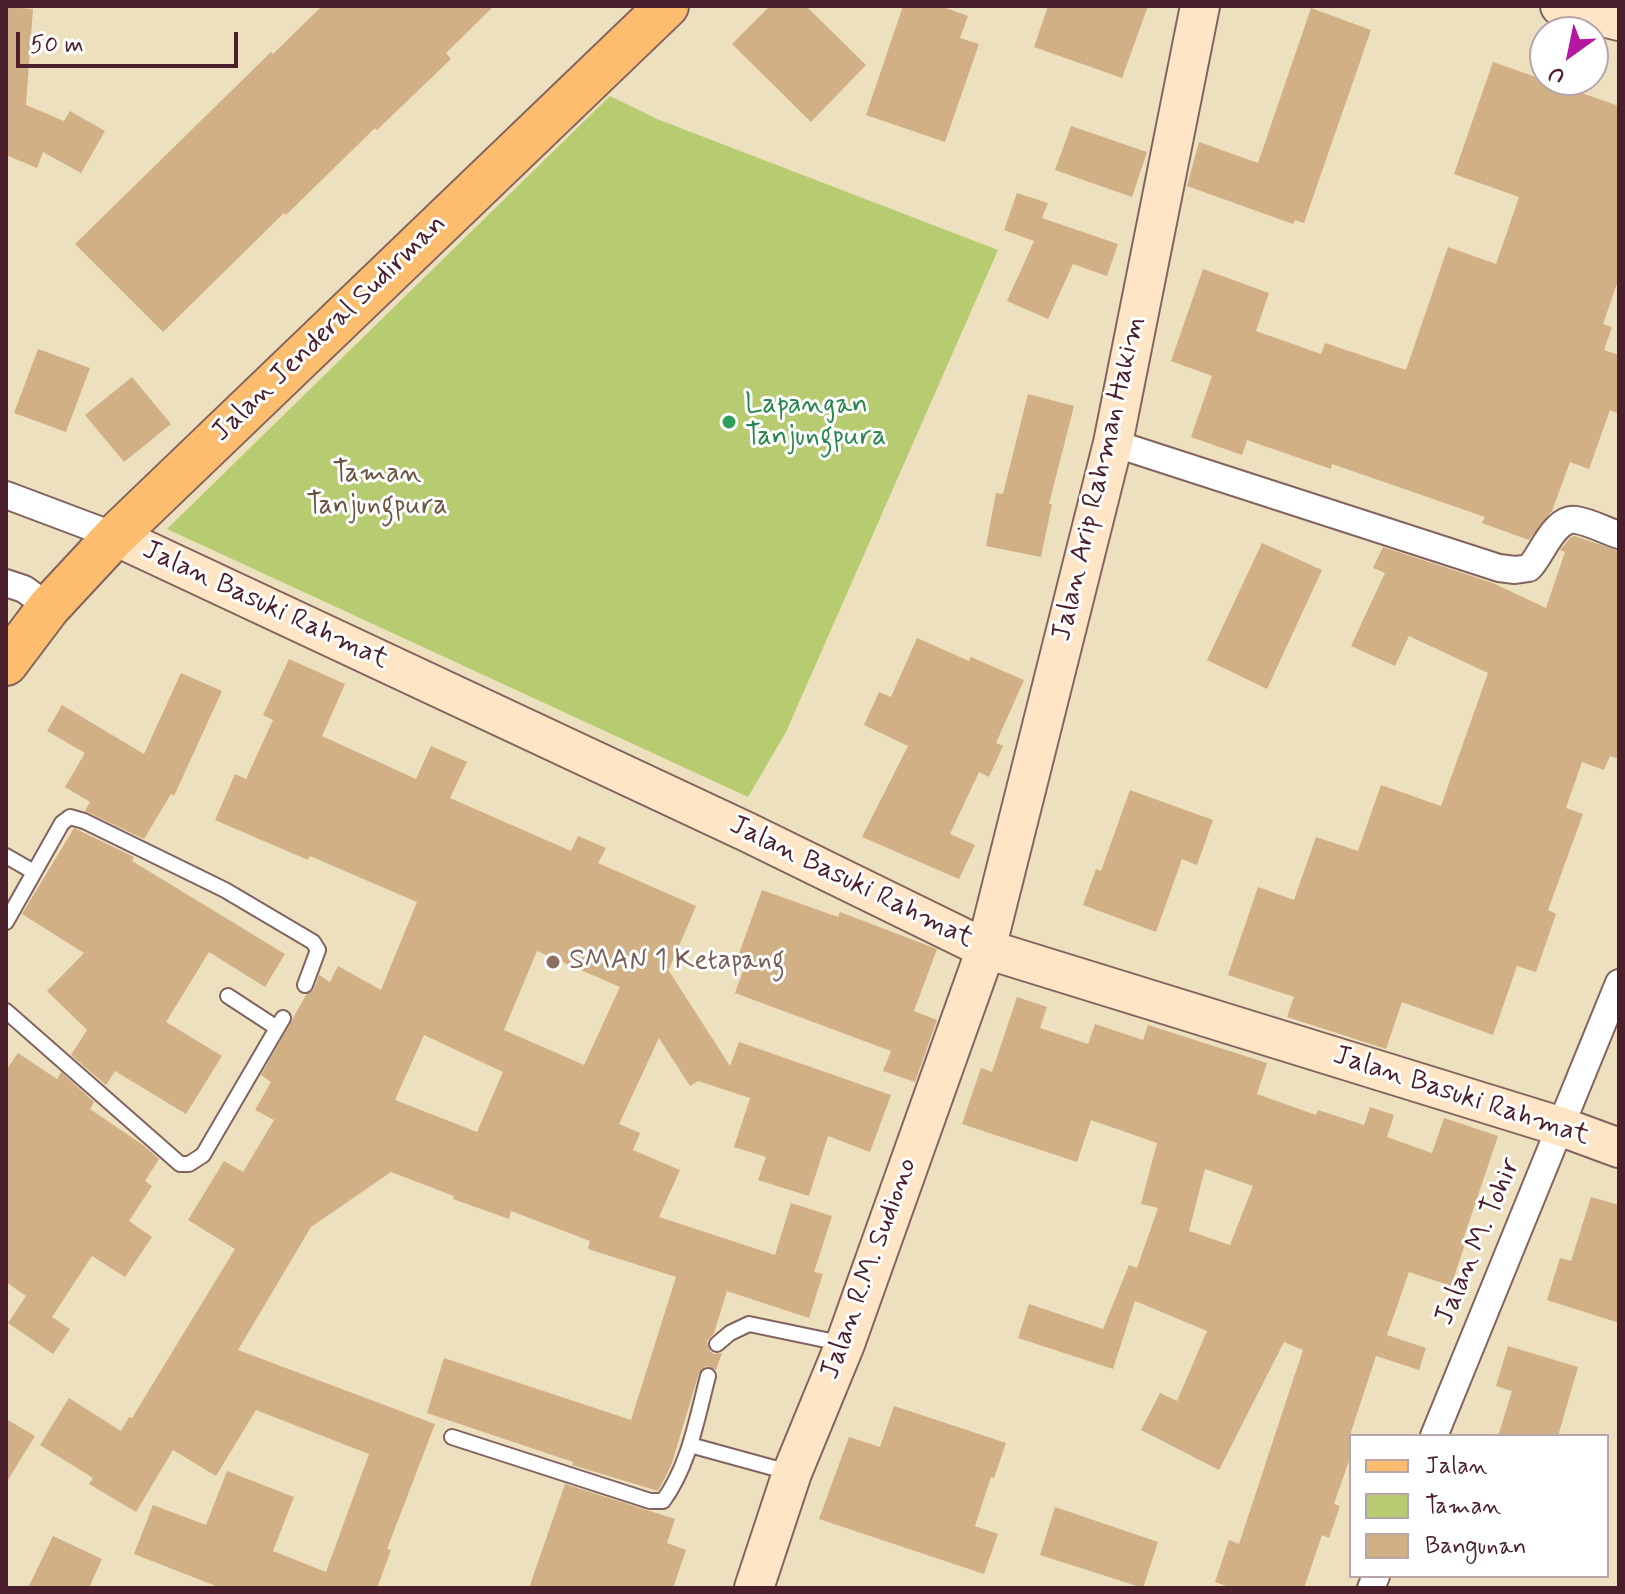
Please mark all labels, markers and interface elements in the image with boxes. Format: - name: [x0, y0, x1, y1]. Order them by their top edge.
- scale bar: [20, 16, 242, 66]
- north arrow: [1529, 16, 1609, 96]
- text: 50 m: [30, 30, 84, 61]
- text: U: [1543, 59, 1571, 90]
- street label: Jalan Jenderal Sudirman: [206, 208, 454, 450]
- street label: Jalan Arip Rahman Hakim: [1046, 313, 1154, 645]
- place label: Lapangan Tanjungpura: [745, 389, 886, 455]
- marker: Lapangan Tanjungpura: [720, 413, 738, 431]
- park label: Taman Tanjungpura: [306, 458, 448, 524]
- street label: Jalan Basuki Rahmat: [137, 534, 393, 678]
- street label: Jalan Basuki Rahmat: [723, 809, 979, 957]
- place label: SMAN 1 Ketapang: [569, 945, 785, 979]
- marker: SMAN 1 Ketapang: [544, 953, 562, 971]
- street label: Jalan Basuki Rahmat: [1329, 1040, 1593, 1154]
- street label: Jalan M. Tohir: [1429, 1153, 1529, 1331]
- street label: Jalan R.M. Sudiono: [814, 1154, 926, 1384]
- legend: [1349, 1434, 1609, 1578]
- text: Jalan: [1425, 1451, 1488, 1482]
- text: Taman: [1425, 1491, 1501, 1522]
- text: Bangunan: [1425, 1531, 1526, 1562]

